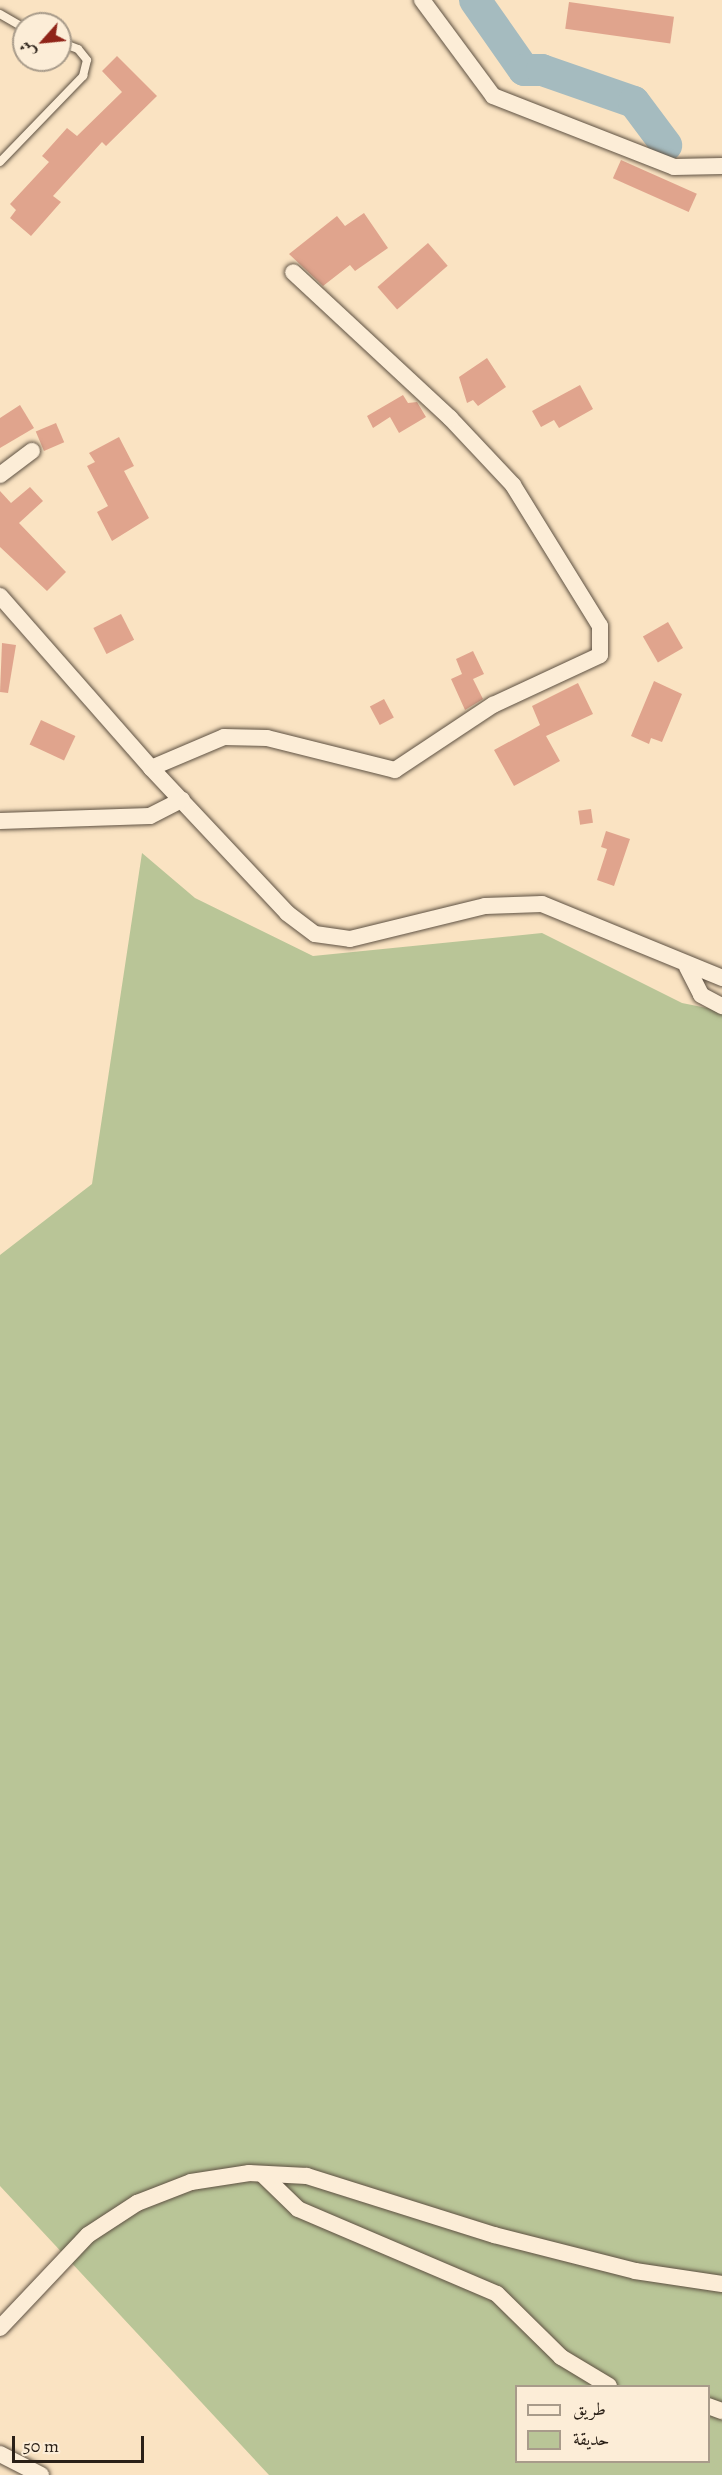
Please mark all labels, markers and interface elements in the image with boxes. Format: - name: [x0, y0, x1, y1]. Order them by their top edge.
- north arrow: [12, 12, 72, 72]
- text: ش: [14, 37, 41, 61]
- legend: [515, 2385, 710, 2463]
- text: طريق: [573, 2397, 606, 2421]
- scale bar: [15, 2424, 147, 2462]
- text: حديقة: [573, 2427, 609, 2451]
- text: 50 m: [23, 2434, 59, 2458]

